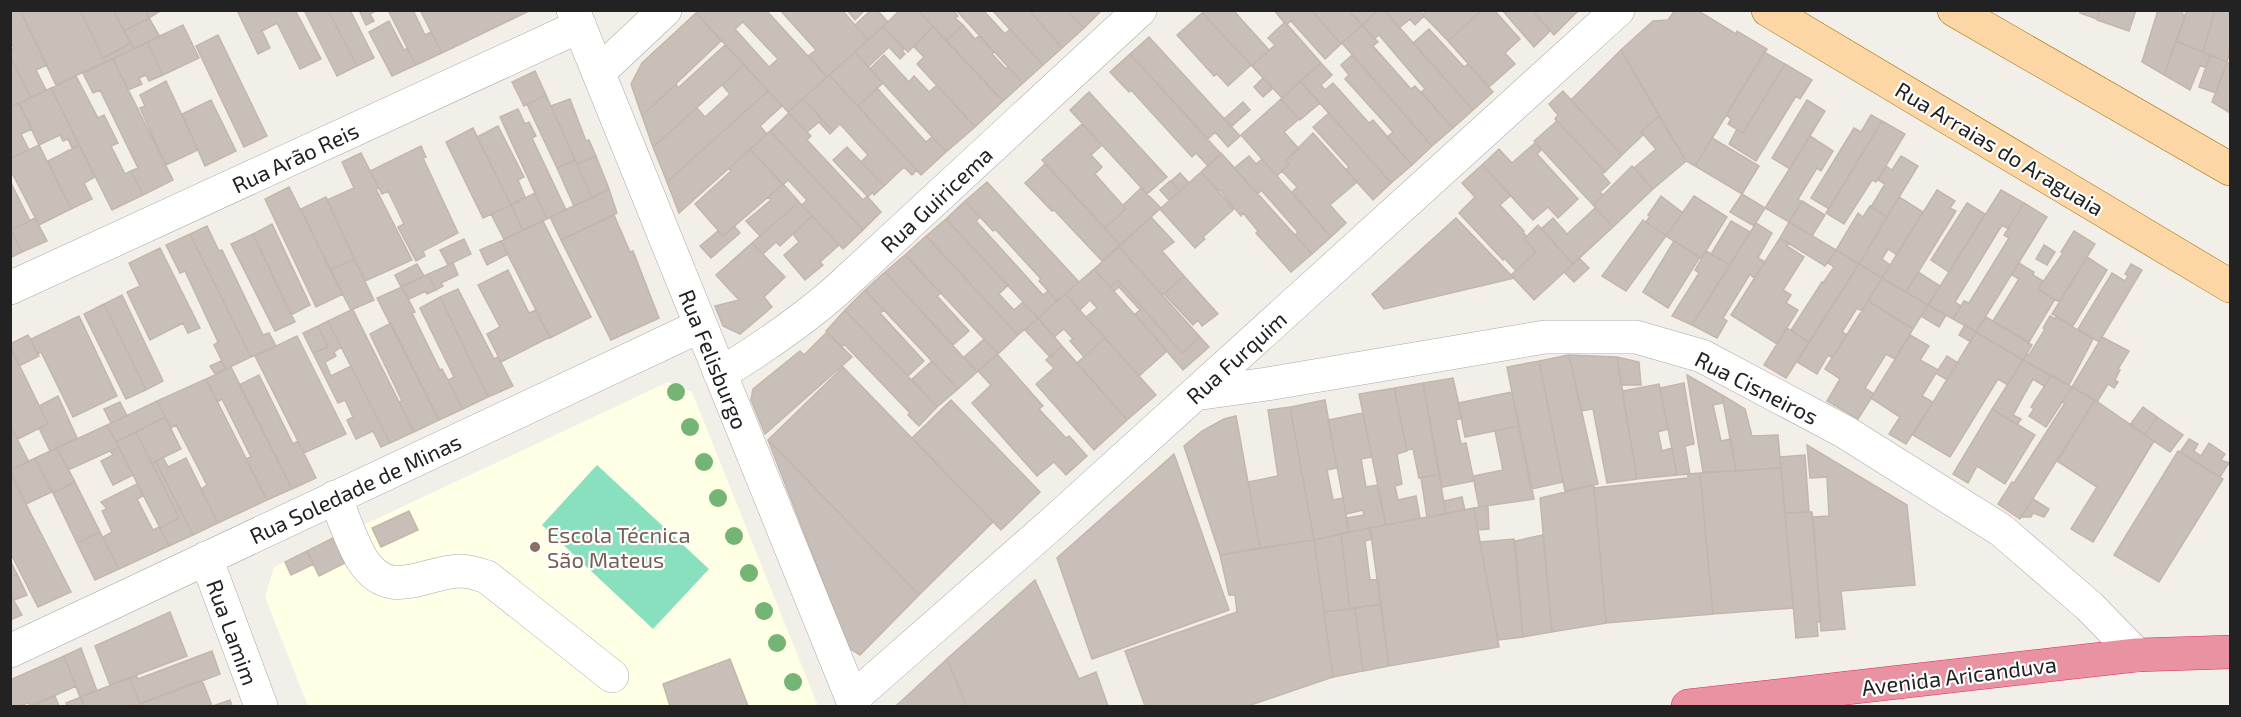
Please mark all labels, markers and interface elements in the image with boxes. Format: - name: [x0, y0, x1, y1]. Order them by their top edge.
- street label: Rua Arraias do Araguaia: [1891, 76, 2109, 220]
- street label: Rua Arão Reis: [228, 116, 362, 198]
- street label: Rua Guiricema: [875, 141, 997, 257]
- street label: Rua Felisburgo: [674, 285, 754, 433]
- street label: Rua Furquim: [1181, 305, 1291, 409]
- street label: Rua Cisneiros: [1691, 345, 1823, 429]
- street label: Rua Soledade de Minas: [245, 428, 465, 548]
- place label: Escola Técnica São Mateus: [547, 521, 691, 572]
- marker: Escola Técnica São Mateus: [528, 540, 542, 554]
- street label: Rua Lamim: [202, 576, 264, 688]
- street label: Avenida Aricanduva: [1860, 650, 2058, 700]

